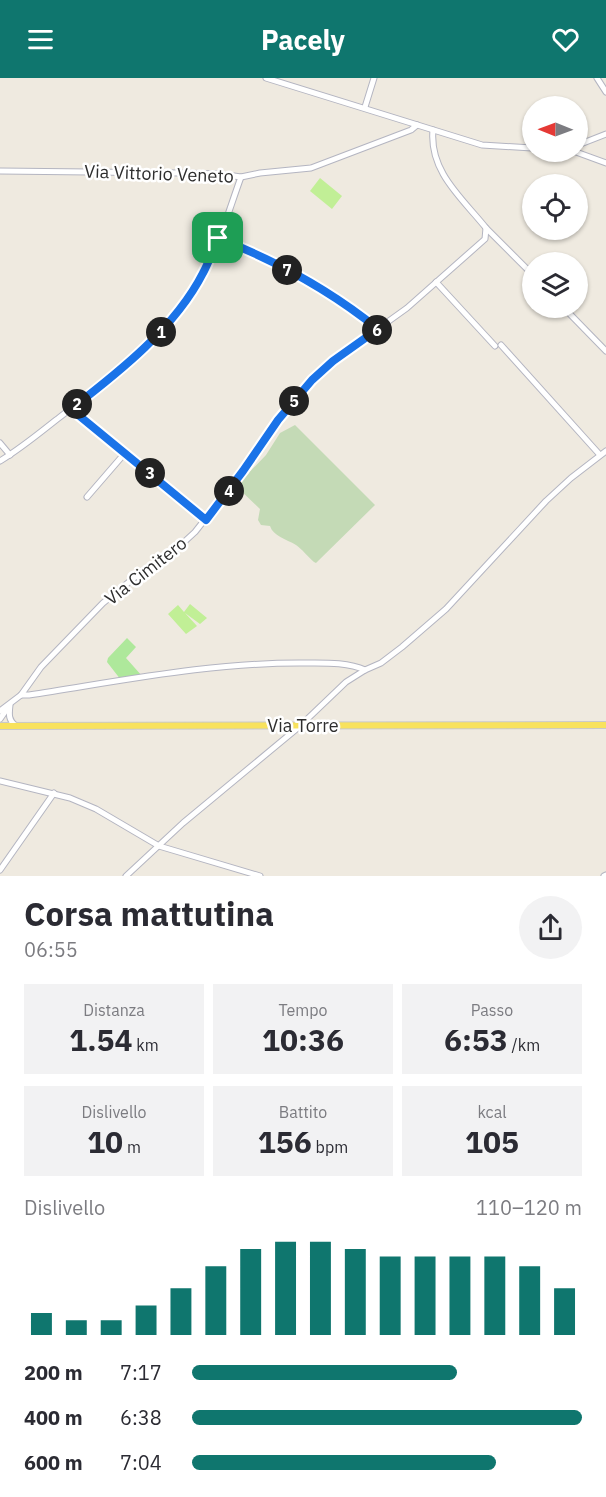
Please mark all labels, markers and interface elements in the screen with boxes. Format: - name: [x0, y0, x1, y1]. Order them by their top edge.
- text: Pacely: [261, 22, 345, 57]
- icon: menu: [24, 23, 57, 56]
- icon: heart: [549, 23, 582, 56]
- north arrow: [522, 96, 588, 162]
- map controls: [522, 96, 588, 318]
- street label: Via Vittorio Veneto: [84, 159, 234, 188]
- button: locate: [522, 174, 588, 240]
- pin: [192, 212, 243, 263]
- icon: arrive: [201, 221, 234, 254]
- button: layers: [522, 252, 588, 318]
- pin: 7: [272, 255, 302, 285]
- text: 7: [282, 260, 292, 280]
- pin: 6: [362, 315, 392, 345]
- pin: 1: [146, 317, 176, 347]
- text: 6: [372, 320, 382, 340]
- text: 1: [156, 322, 166, 342]
- pin: 5: [279, 386, 309, 416]
- pin: 2: [62, 389, 92, 419]
- text: 5: [289, 391, 299, 411]
- text: 2: [72, 394, 82, 414]
- pin: 3: [135, 458, 165, 488]
- text: 3: [145, 463, 155, 483]
- pin: 4: [214, 476, 244, 506]
- text: 4: [224, 481, 234, 501]
- street label: Via Cimitero: [100, 531, 191, 610]
- street label: Via Torre: [267, 714, 339, 737]
- text: Corsa mattutina: [24, 892, 274, 935]
- button: share: [519, 896, 582, 959]
- text: 06:55: [24, 936, 78, 963]
- text: Distanza: [83, 1000, 145, 1020]
- text: Tempo: [278, 1000, 328, 1020]
- text: Passo: [471, 1000, 513, 1020]
- text: 1.54: [69, 1020, 133, 1059]
- text: 10:36: [262, 1020, 344, 1059]
- text: 6:53: [444, 1020, 508, 1059]
- text: km: [133, 1035, 159, 1055]
- text: /km: [508, 1035, 540, 1055]
- text: Dislivello: [82, 1102, 147, 1122]
- text: Battito: [279, 1102, 327, 1122]
- text: kcal: [477, 1102, 507, 1122]
- text: 10: [87, 1122, 123, 1161]
- text: 156: [258, 1122, 312, 1161]
- text: 105: [465, 1122, 519, 1161]
- text: m: [123, 1137, 141, 1157]
- text: bpm: [312, 1137, 348, 1157]
- text: Dislivello: [24, 1194, 105, 1221]
- text: 110–120 m: [476, 1194, 582, 1221]
- text: 200 m: [24, 1359, 83, 1386]
- text: 7:17: [120, 1359, 162, 1386]
- text: 400 m: [24, 1404, 83, 1431]
- text: 6:38: [120, 1404, 162, 1431]
- text: 600 m: [24, 1449, 83, 1476]
- text: 7:04: [120, 1449, 162, 1476]

